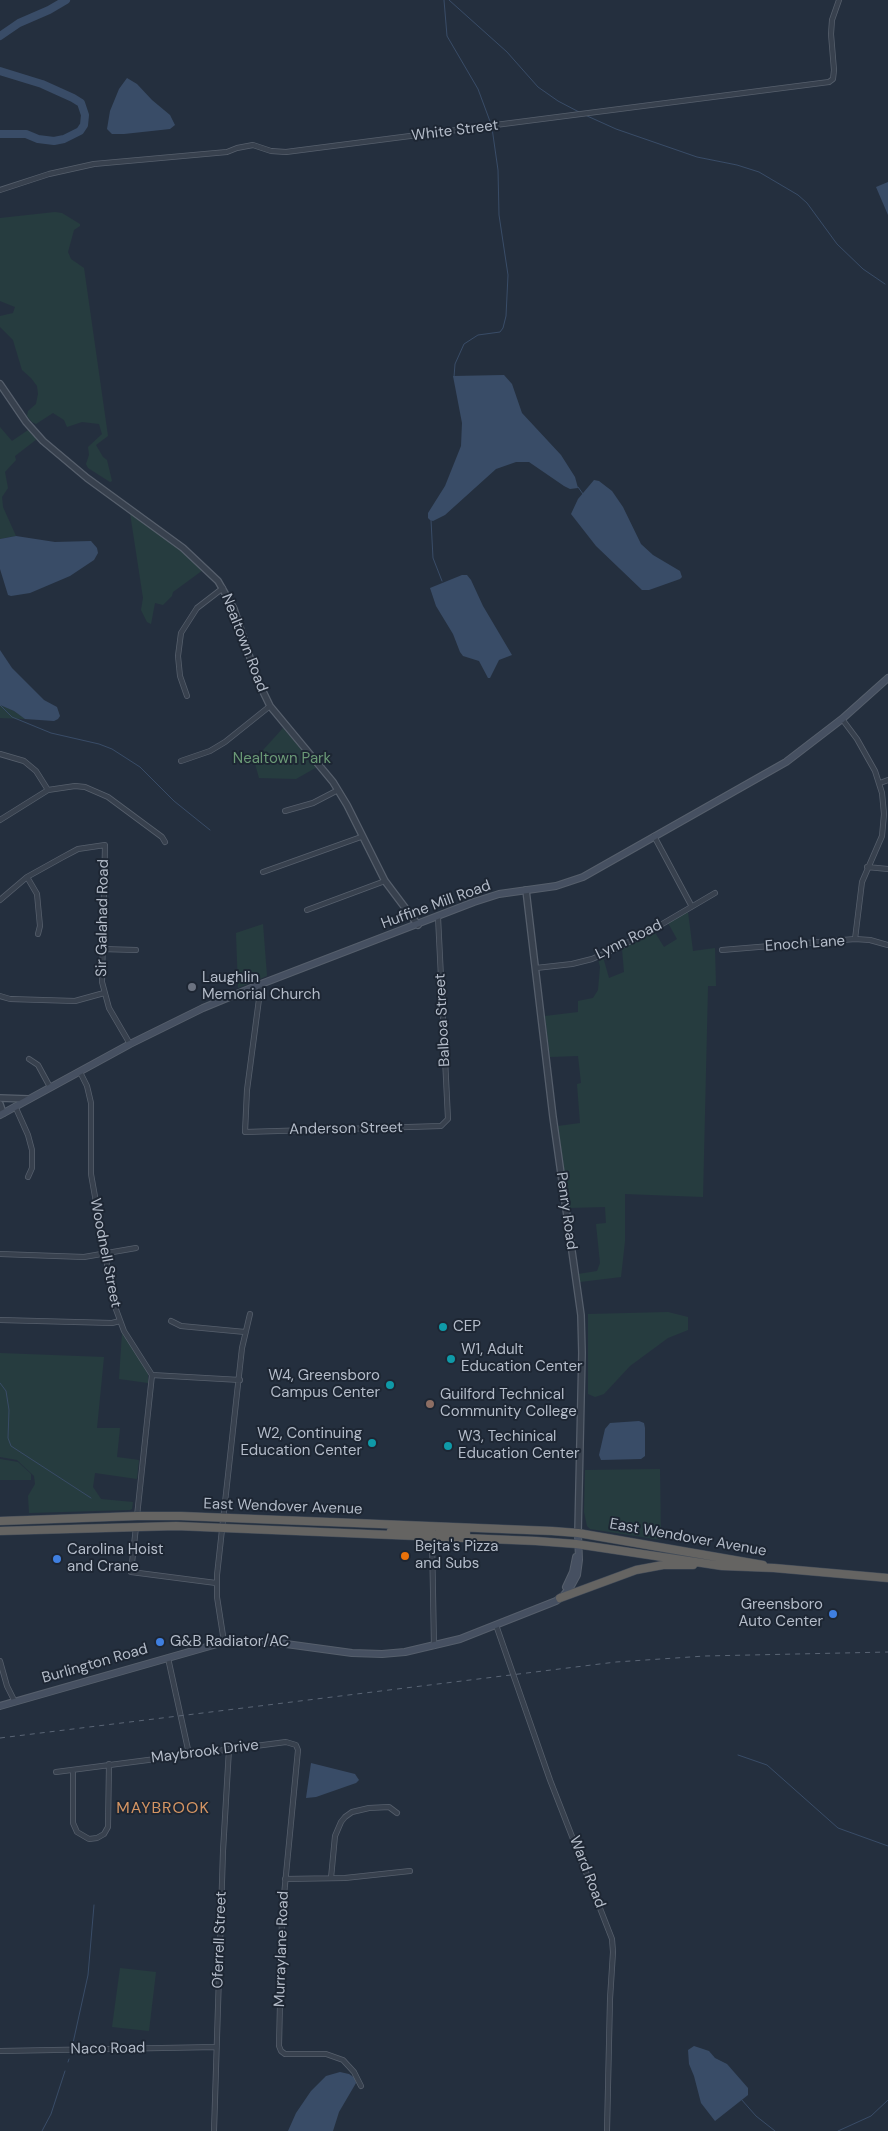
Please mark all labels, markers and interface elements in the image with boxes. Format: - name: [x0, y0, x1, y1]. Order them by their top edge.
- street label: White Street: [411, 117, 499, 145]
- street label: Nealtown Road: [217, 591, 271, 695]
- park label: Nealtown Park: [233, 750, 331, 768]
- street label: Sir Galahad Road: [93, 859, 113, 977]
- street label: Huffine Mill Road: [379, 877, 493, 933]
- street label: Lynn Road: [593, 916, 665, 964]
- street label: Enoch Lane: [764, 932, 846, 956]
- place label: Laughlin Memorial Church: [202, 969, 320, 1004]
- street label: Balboa Street: [432, 973, 454, 1067]
- marker: Laughlin Memorial Church: [186, 981, 198, 993]
- street label: Anderson Street: [289, 1119, 403, 1139]
- street label: Penry Road: [552, 1171, 580, 1251]
- street label: Woodnell Street: [86, 1197, 124, 1309]
- place label: CEP: [453, 1318, 481, 1336]
- marker: CEP: [437, 1321, 449, 1333]
- place label: W1, Adult Education Center: [461, 1341, 583, 1376]
- marker: W1, Adult Education Center: [445, 1353, 457, 1365]
- place label: W4, Greensboro Campus Center: [268, 1367, 380, 1402]
- marker: W4, Greensboro Campus Center: [384, 1379, 396, 1391]
- place label: Guilford Technical Community College: [440, 1386, 577, 1421]
- marker: Guilford Technical Community College: [424, 1398, 436, 1410]
- place label: W2, Continuing Education Center: [240, 1425, 362, 1460]
- place label: W3, Techinical Education Center: [458, 1428, 580, 1463]
- marker: W2, Continuing Education Center: [366, 1437, 378, 1449]
- marker: W3, Techinical Education Center: [442, 1440, 454, 1452]
- street label: East Wendover Avenue: [203, 1495, 363, 1519]
- street label: East Wendover Avenue: [608, 1515, 768, 1561]
- place label: Bejta's Pizza and Subs: [415, 1538, 498, 1573]
- place label: Carolina Hoist and Crane: [67, 1541, 164, 1576]
- marker: Bejta's Pizza and Subs: [399, 1550, 411, 1562]
- marker: Carolina Hoist and Crane: [51, 1553, 63, 1565]
- place label: Greensboro Auto Center: [738, 1596, 823, 1631]
- marker: Greensboro Auto Center: [827, 1608, 839, 1620]
- place label: G&B Radiator/AC: [170, 1633, 289, 1651]
- marker: G&B Radiator/AC: [154, 1636, 166, 1648]
- street label: Burlington Road: [40, 1640, 150, 1688]
- street label: Maybrook Drive: [150, 1736, 260, 1768]
- district label: MAYBROOK: [115, 1799, 211, 1819]
- street label: Ward Road: [565, 1834, 609, 1910]
- street label: Oferrell Street: [209, 1891, 231, 1989]
- street label: Murraylane Road: [271, 1891, 293, 2007]
- street label: Naco Road: [70, 2039, 146, 2059]

